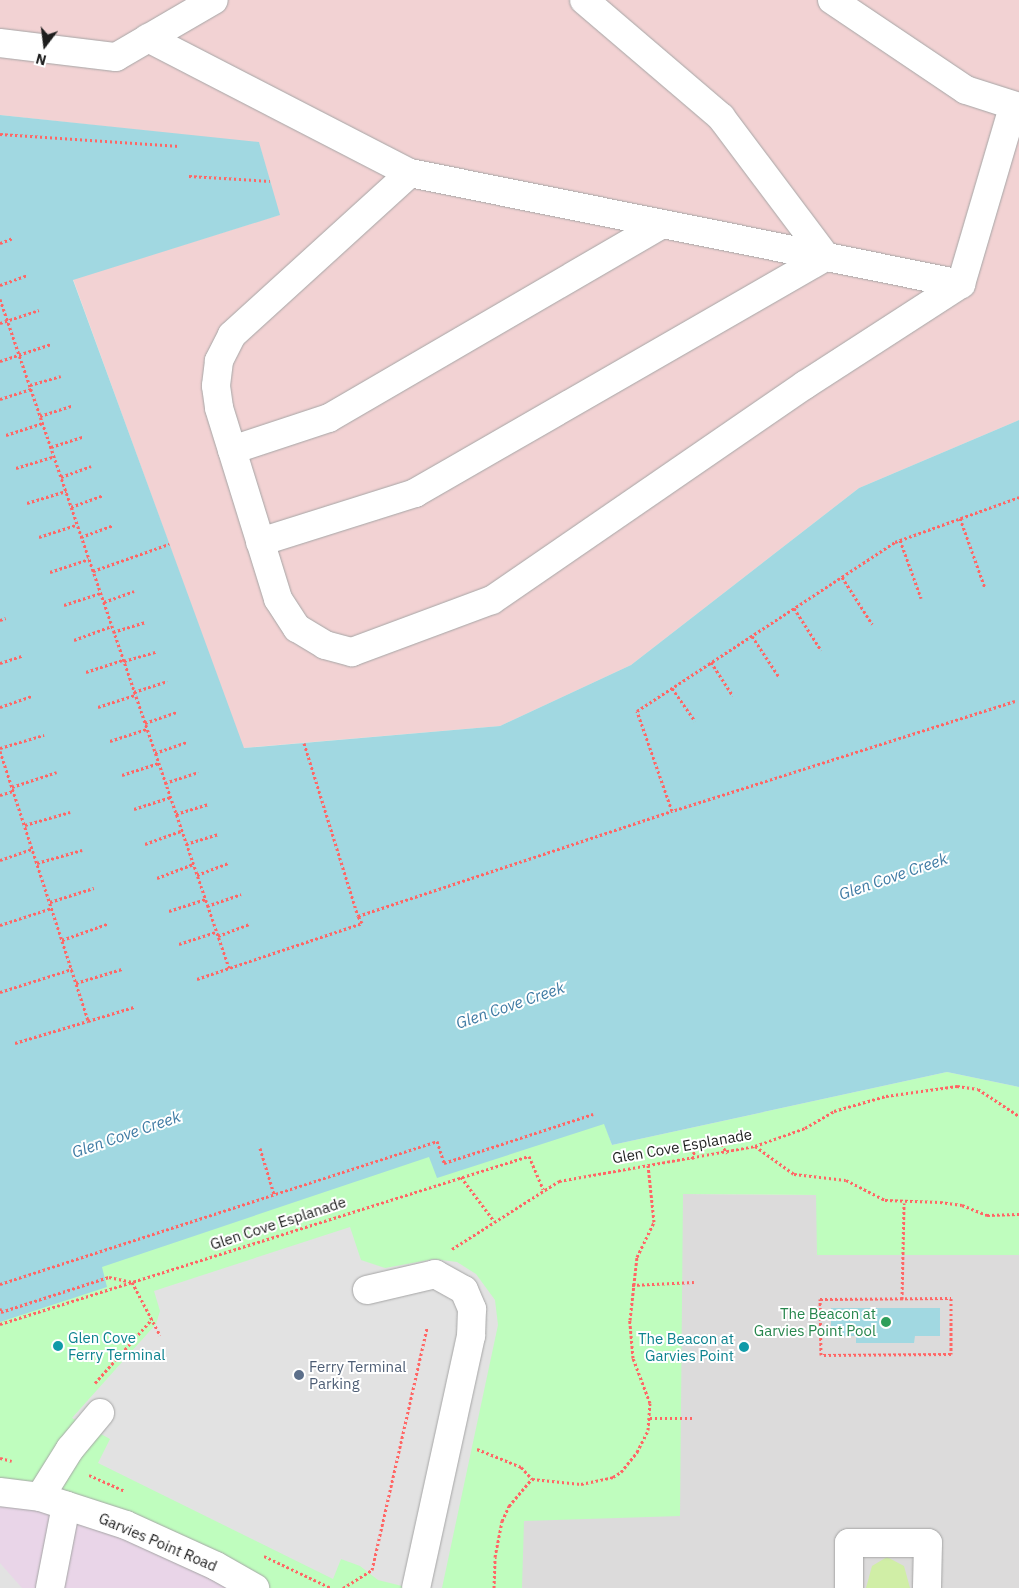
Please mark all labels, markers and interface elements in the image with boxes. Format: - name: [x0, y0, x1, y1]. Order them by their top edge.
- north arrow: [20, 20, 70, 70]
- text: N: [34, 49, 48, 69]
- water label: Glen Cove Creek: [836, 848, 950, 904]
- water label: Glen Cove Creek: [453, 977, 567, 1033]
- water label: Glen Cove Creek: [69, 1106, 183, 1162]
- street label: Glen Cove Esplanade: [611, 1125, 753, 1167]
- street label: Glen Cove Esplanade: [208, 1193, 348, 1253]
- place label: The Beacon at Garvies Point Pool: [754, 1304, 876, 1339]
- marker: The Beacon at Garvies Point Pool: [880, 1316, 892, 1328]
- place label: Glen Cove Ferry Terminal: [68, 1328, 165, 1363]
- place label: The Beacon at Garvies Point: [638, 1329, 734, 1364]
- marker: Glen Cove Ferry Terminal: [52, 1340, 64, 1352]
- marker: The Beacon at Garvies Point: [738, 1341, 750, 1353]
- place label: Ferry Terminal Parking: [309, 1357, 406, 1392]
- marker: Ferry Terminal Parking: [293, 1369, 305, 1381]
- street label: Garvies Point Road: [96, 1509, 220, 1575]

